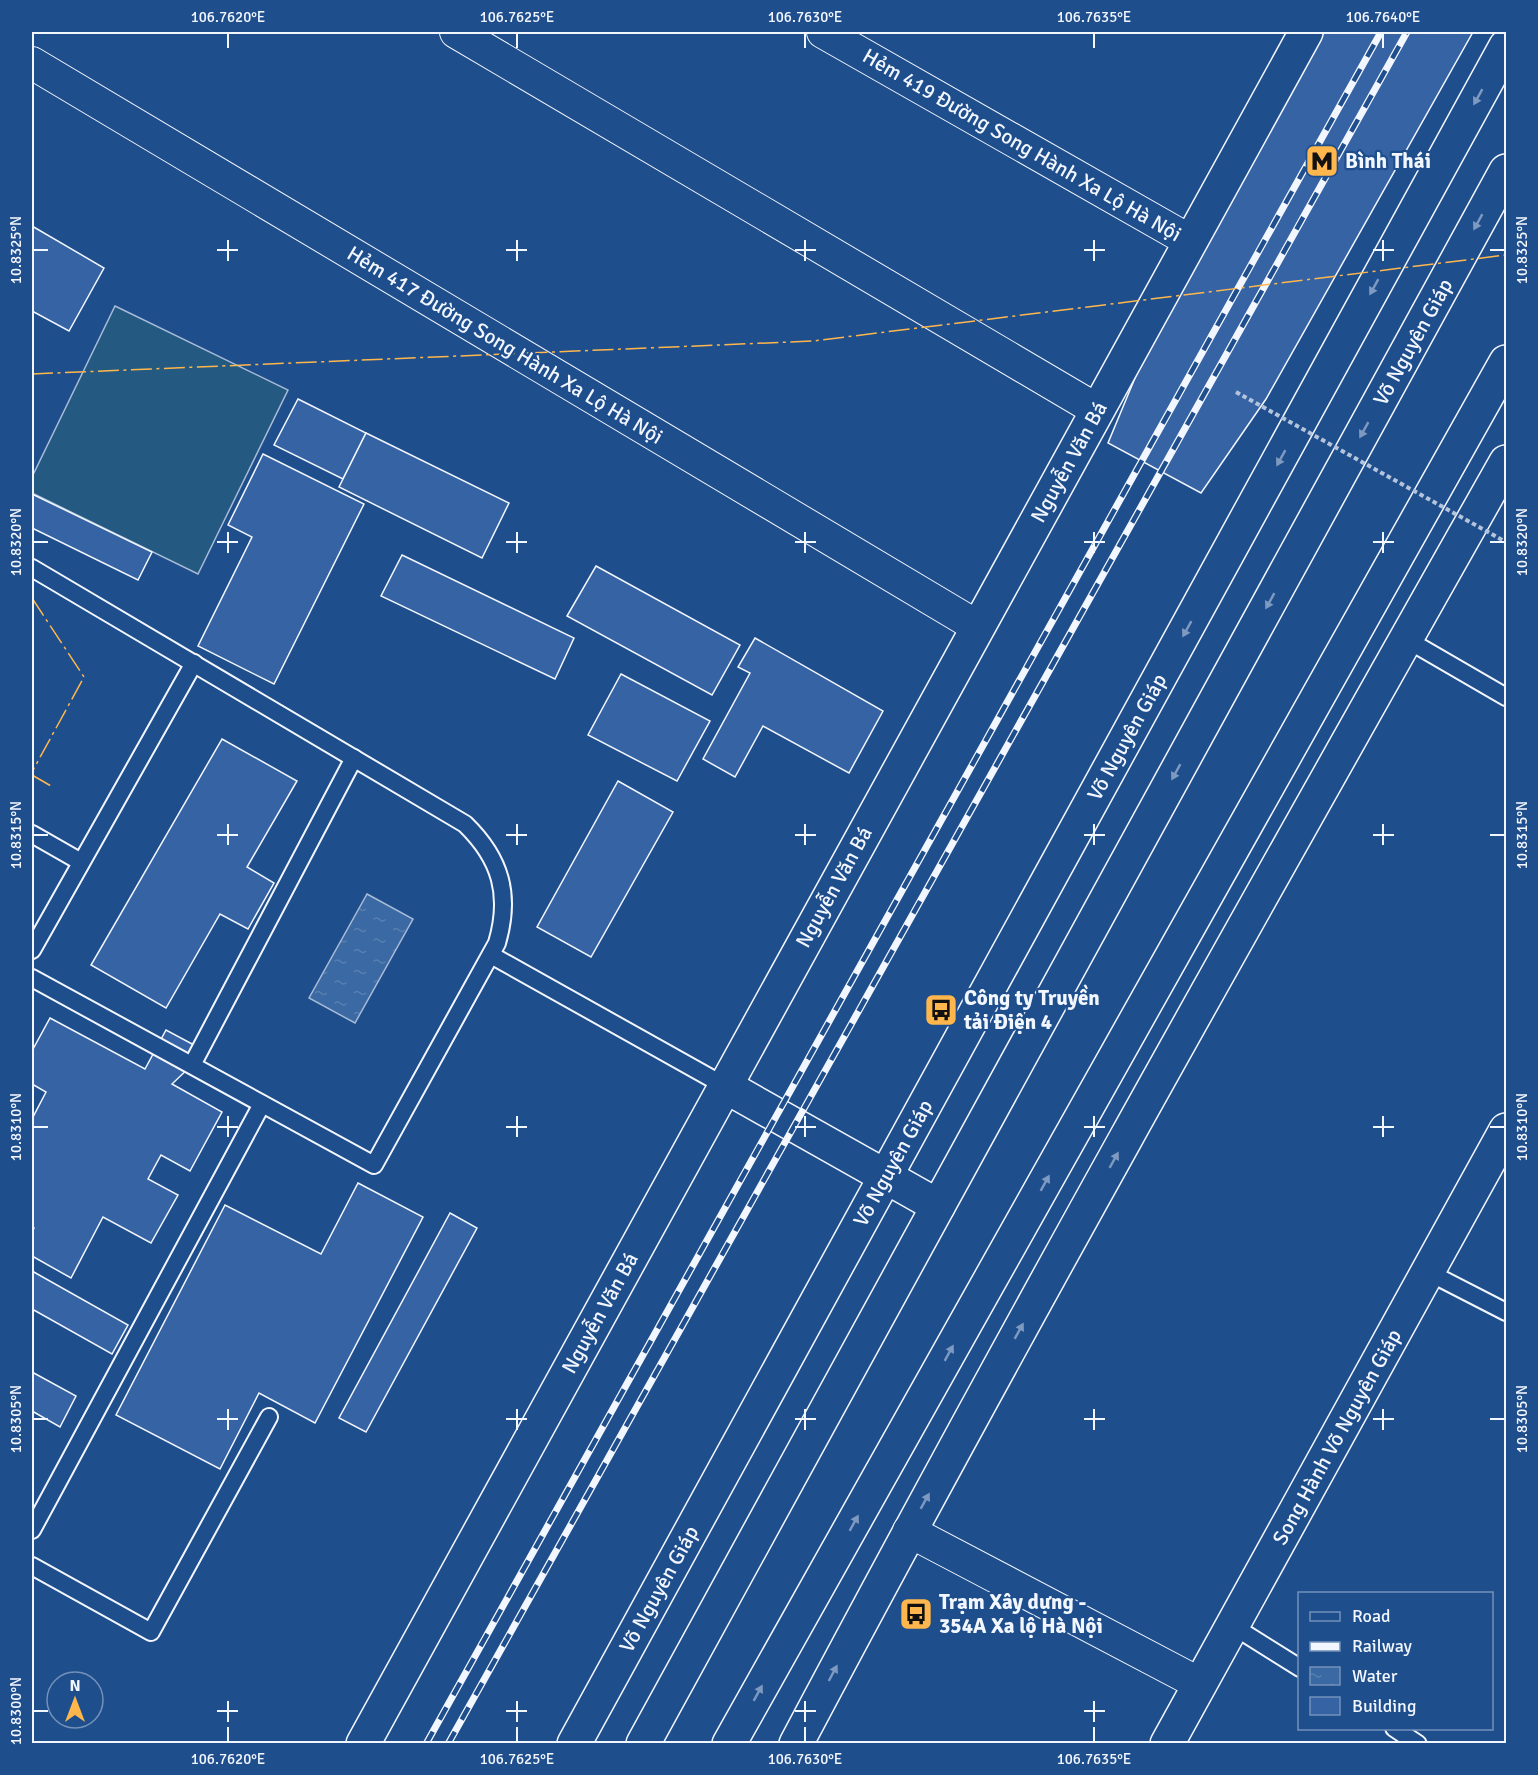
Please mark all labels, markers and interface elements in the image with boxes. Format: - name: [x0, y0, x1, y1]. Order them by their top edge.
- text: 106.7620°E: [191, 8, 265, 26]
- text: 106.7625°E: [480, 8, 554, 26]
- text: 106.7630°E: [768, 8, 842, 26]
- text: 106.7635°E: [1057, 8, 1131, 26]
- text: 106.7640°E: [1346, 8, 1420, 26]
- street label: Hẻm 419 Đường Song Hành Xa Lộ Hà Nội: [858, 43, 1186, 247]
- one-way arrow: [1473, 89, 1483, 106]
- metro station icon: Bình Thái: [1304, 143, 1340, 179]
- place label: Bình Thái: [1345, 148, 1431, 174]
- one-way arrow: [1473, 214, 1483, 231]
- text: 10.8325°N: [7, 216, 25, 284]
- text: 10.8325°N: [1513, 216, 1531, 284]
- street label: Hẻm 417 Đường Song Hành Xa Lộ Hà Nội: [342, 240, 668, 450]
- street label: Võ Nguyên Giáp: [1368, 274, 1458, 410]
- one-way arrow: [1369, 278, 1379, 295]
- street label: Nguyễn Văn Bá: [1025, 397, 1113, 527]
- one-way arrow: [1359, 422, 1369, 439]
- one-way arrow: [1276, 449, 1286, 466]
- text: 10.8320°N: [7, 508, 25, 576]
- text: 10.8320°N: [1513, 508, 1531, 576]
- one-way arrow: [1265, 593, 1275, 610]
- one-way arrow: [1182, 620, 1192, 637]
- street label: Võ Nguyên Giáp: [1082, 669, 1172, 805]
- one-way arrow: [1171, 763, 1181, 780]
- text: 10.8315°N: [7, 801, 25, 869]
- text: 10.8315°N: [1513, 801, 1531, 869]
- street label: Nguyễn Văn Bá: [790, 822, 878, 952]
- place label: Công ty Truyền tải Điện 4: [963, 984, 1100, 1035]
- bus stop icon: Công ty Truyền tải Điện 4: [923, 992, 959, 1028]
- text: 10.8310°N: [7, 1093, 25, 1161]
- text: 10.8310°N: [1513, 1093, 1531, 1161]
- street label: Võ Nguyên Giáp: [848, 1095, 938, 1231]
- one-way arrow: [1109, 1151, 1119, 1168]
- one-way arrow: [1040, 1174, 1050, 1191]
- street label: Nguyễn Văn Bá: [556, 1248, 644, 1378]
- one-way arrow: [1014, 1323, 1025, 1339]
- street label: Song Hành Võ Nguyên Giáp: [1267, 1325, 1407, 1549]
- one-way arrow: [944, 1344, 954, 1361]
- text: 10.8305°N: [7, 1385, 25, 1453]
- text: 10.8305°N: [1513, 1385, 1531, 1453]
- one-way arrow: [920, 1493, 930, 1510]
- one-way arrow: [848, 1514, 858, 1531]
- street label: Võ Nguyên Giáp: [614, 1521, 704, 1657]
- place label: Trạm Xây dựng - 354A Xa lộ Hà Nội: [939, 1589, 1103, 1639]
- legend: [1298, 1592, 1493, 1730]
- bus stop icon: Trạm Xây dựng - 354A Xa lộ Hà Nội: [898, 1596, 934, 1632]
- text: Road: [1352, 1605, 1391, 1627]
- text: Railway: [1352, 1635, 1413, 1657]
- one-way arrow: [828, 1665, 838, 1682]
- text: Water: [1352, 1665, 1398, 1687]
- north arrow: [45, 1670, 105, 1730]
- text: N: [69, 1676, 81, 1696]
- text: 10.8300°N: [7, 1677, 25, 1745]
- one-way arrow: [753, 1684, 763, 1701]
- text: Building: [1352, 1695, 1416, 1717]
- text: 106.7620°E: [191, 1750, 265, 1768]
- text: 106.7625°E: [480, 1750, 554, 1768]
- text: 106.7630°E: [768, 1750, 842, 1768]
- text: 106.7635°E: [1057, 1750, 1131, 1768]

